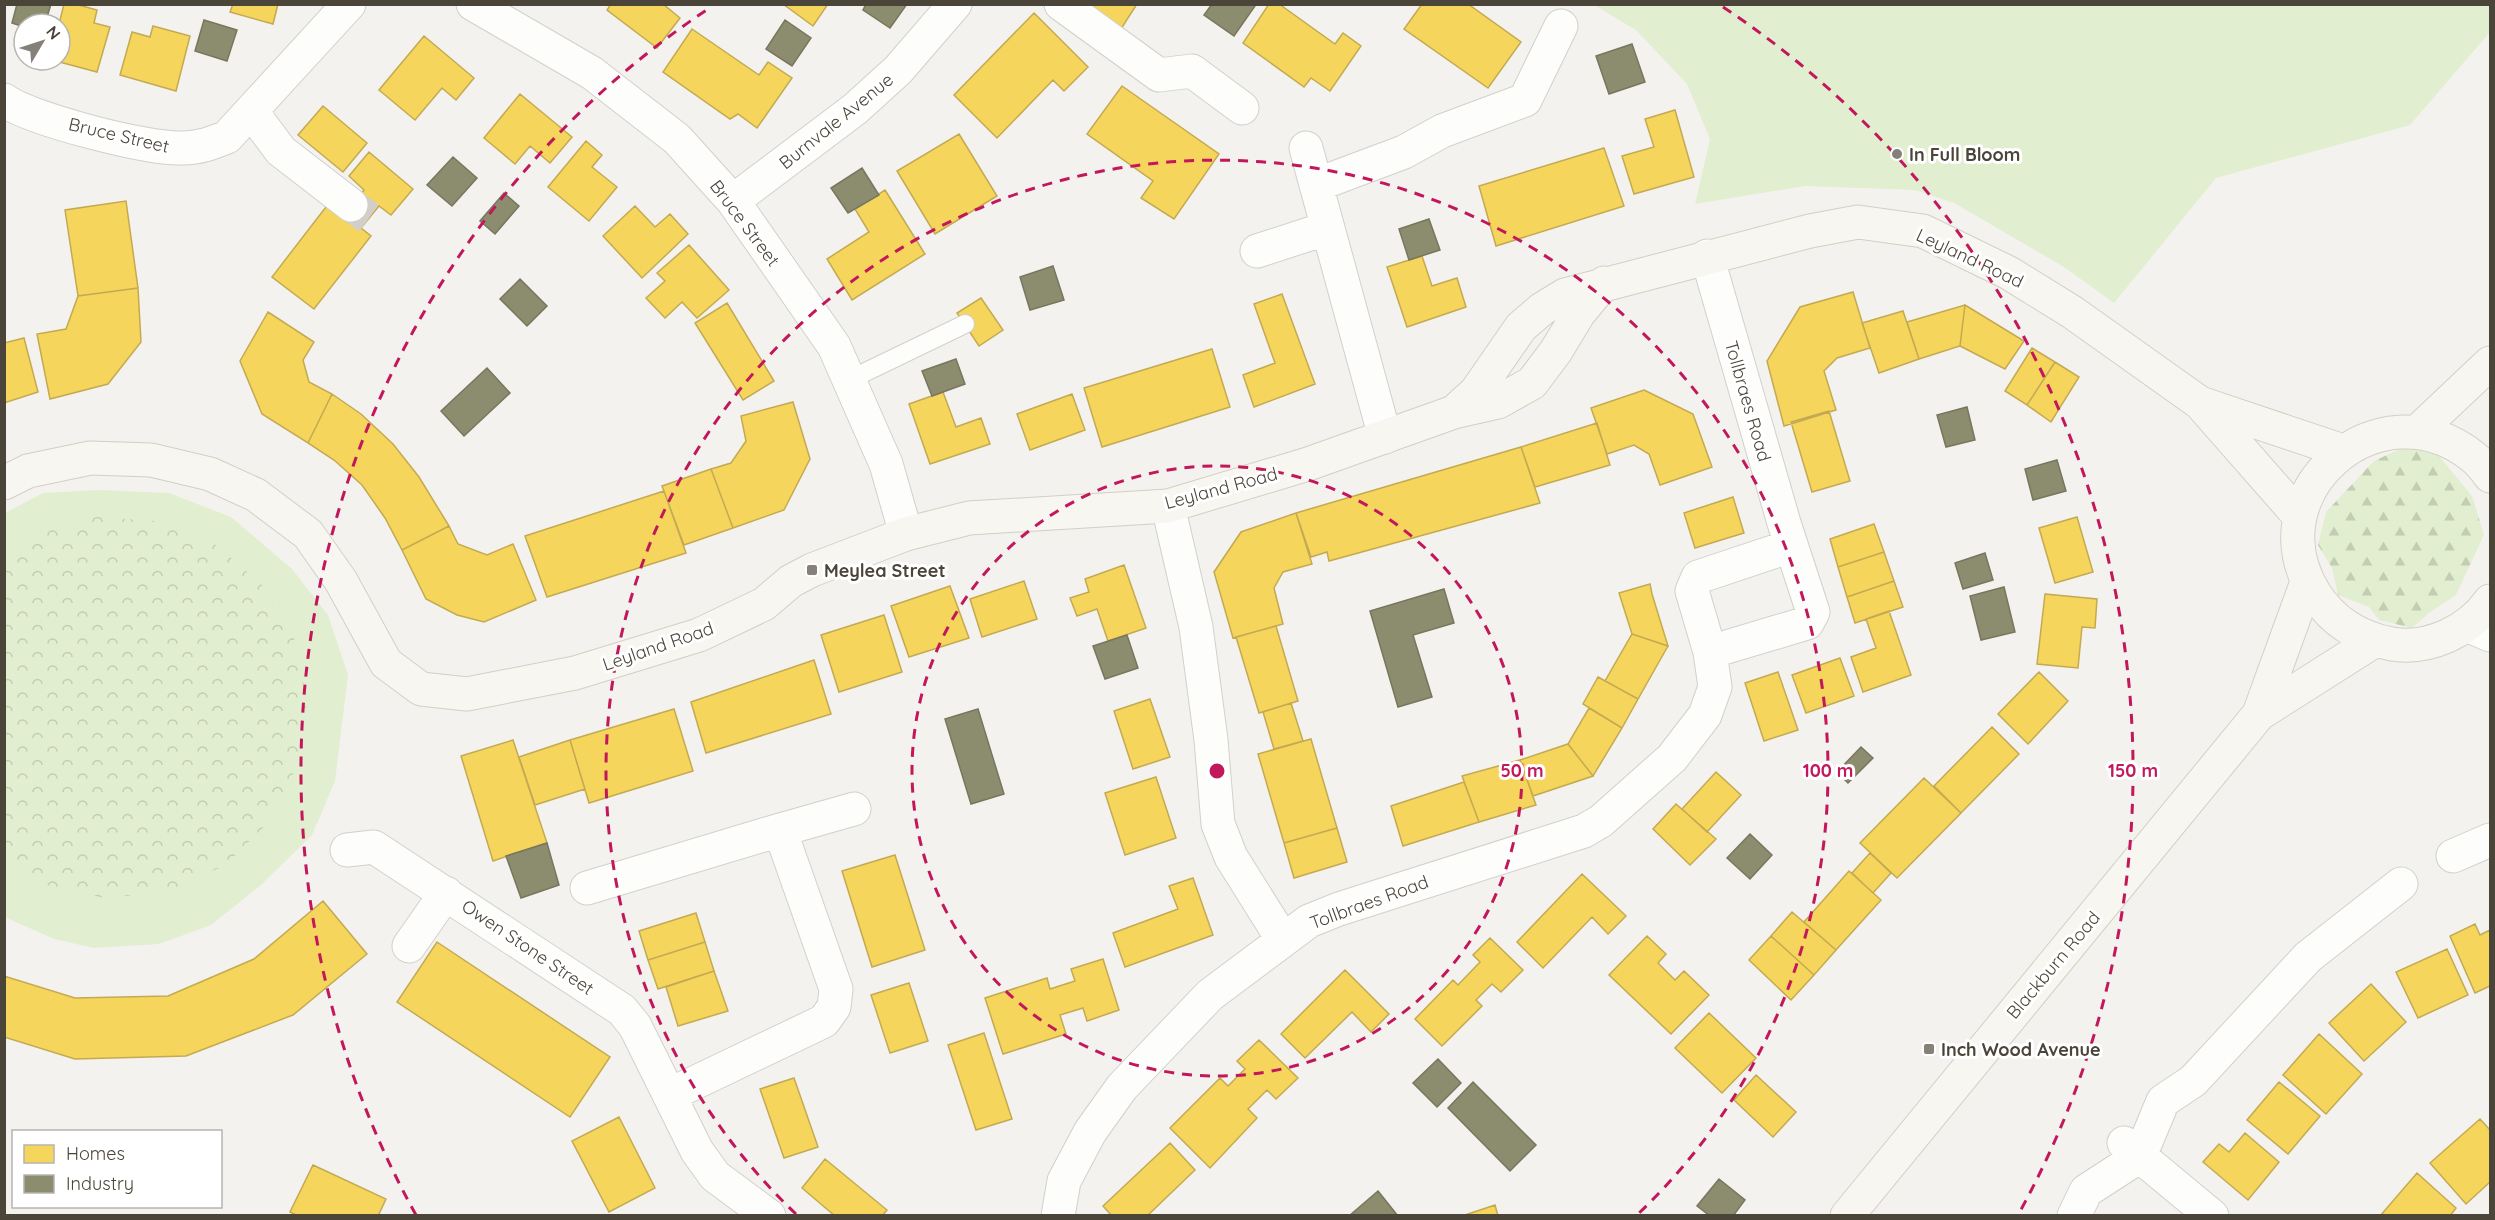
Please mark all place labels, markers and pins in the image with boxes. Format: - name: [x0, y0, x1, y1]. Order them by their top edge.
- place label: In Full Bloom: [1909, 143, 2020, 166]
- marker: In Full Bloom: [1890, 147, 1904, 161]
- place label: Meylea Street: [824, 559, 946, 582]
- marker: Meylea Street: [805, 563, 819, 577]
- centre of rings: [1207, 761, 1227, 781]
- place label: Inch Wood Avenue: [1941, 1038, 2101, 1061]
- marker: Inch Wood Avenue: [1922, 1042, 1936, 1056]

